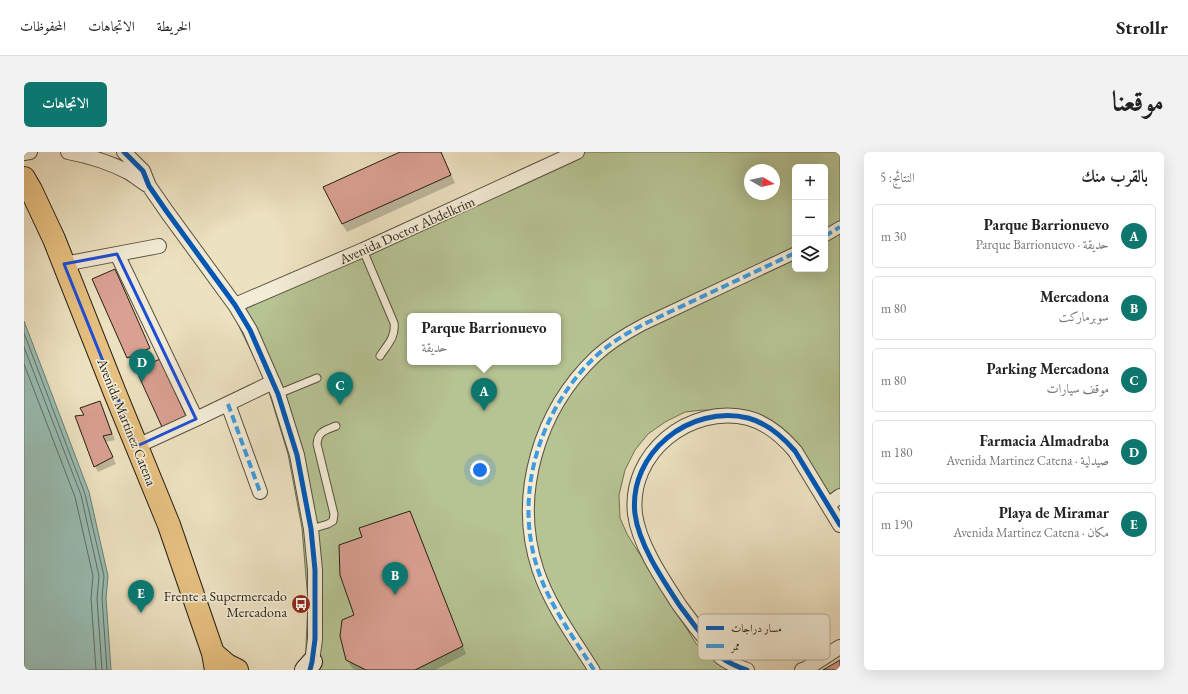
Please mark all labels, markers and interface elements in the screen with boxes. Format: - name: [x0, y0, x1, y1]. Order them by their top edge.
- text: Strollr: [1116, 15, 1168, 40]
- text: المحفوظات: [20, 17, 66, 35]
- text: الاتجاهات: [88, 17, 135, 35]
- text: الخريطة: [157, 17, 191, 35]
- button: الاتجاهات: [24, 82, 107, 127]
- text: موقعنا: [1112, 83, 1164, 119]
- north arrow: [744, 164, 780, 200]
- map controls: [792, 164, 828, 272]
- button: +: [792, 164, 828, 200]
- text: بالقرب منك: [1081, 165, 1148, 187]
- text: النتائج: 5: [880, 169, 915, 186]
- street label: Avenida Doctor Abdelkrim: [335, 192, 478, 268]
- button: −: [792, 200, 828, 236]
- text: Parque Barrionuevo: [984, 215, 1109, 234]
- text: 30 m: [881, 228, 906, 245]
- text: A: [1129, 228, 1139, 245]
- button: layers: [792, 236, 828, 272]
- text: حديقة · Parque Barrionuevo: [976, 236, 1109, 253]
- text: Mercadona: [1040, 287, 1109, 306]
- text: 80 m: [881, 300, 906, 317]
- text: B: [1130, 300, 1138, 317]
- text: سوبرماركت: [1059, 308, 1109, 325]
- popup: [407, 313, 561, 365]
- text: Parque Barrionuevo: [421, 318, 547, 337]
- text: حديقة: [421, 339, 448, 356]
- pin: D: [129, 349, 155, 382]
- street label: Avenida Martinez Catena: [93, 355, 161, 489]
- text: Parking Mercadona: [986, 359, 1109, 378]
- pin: C: [327, 372, 353, 405]
- text: 80 m: [881, 372, 906, 389]
- text: C: [1129, 372, 1139, 389]
- pin: A: [471, 378, 497, 411]
- text: موقف سيارات: [1046, 380, 1109, 397]
- text: Farmacia Almadraba: [979, 431, 1109, 450]
- text: 180 m: [881, 444, 912, 461]
- text: D: [1129, 444, 1139, 461]
- text: صيدلية · Avenida Martinez Catena: [946, 452, 1109, 469]
- your location: [470, 460, 490, 480]
- text: Playa de Miramar: [999, 503, 1109, 522]
- text: 190 m: [881, 516, 912, 533]
- text: E: [1130, 516, 1138, 533]
- text: مكان · Avenida Martinez Catena: [953, 524, 1109, 541]
- pin: B: [382, 562, 408, 595]
- pin: E: [128, 580, 154, 613]
- place label: Frente a Supermercado Mercadona: [164, 587, 287, 621]
- bus stop icon: Frente a Supermercado Mercadona: [290, 593, 312, 615]
- legend: [698, 614, 830, 660]
- text: مسار دراجات: [731, 621, 782, 635]
- text: ممر: [730, 639, 740, 654]

